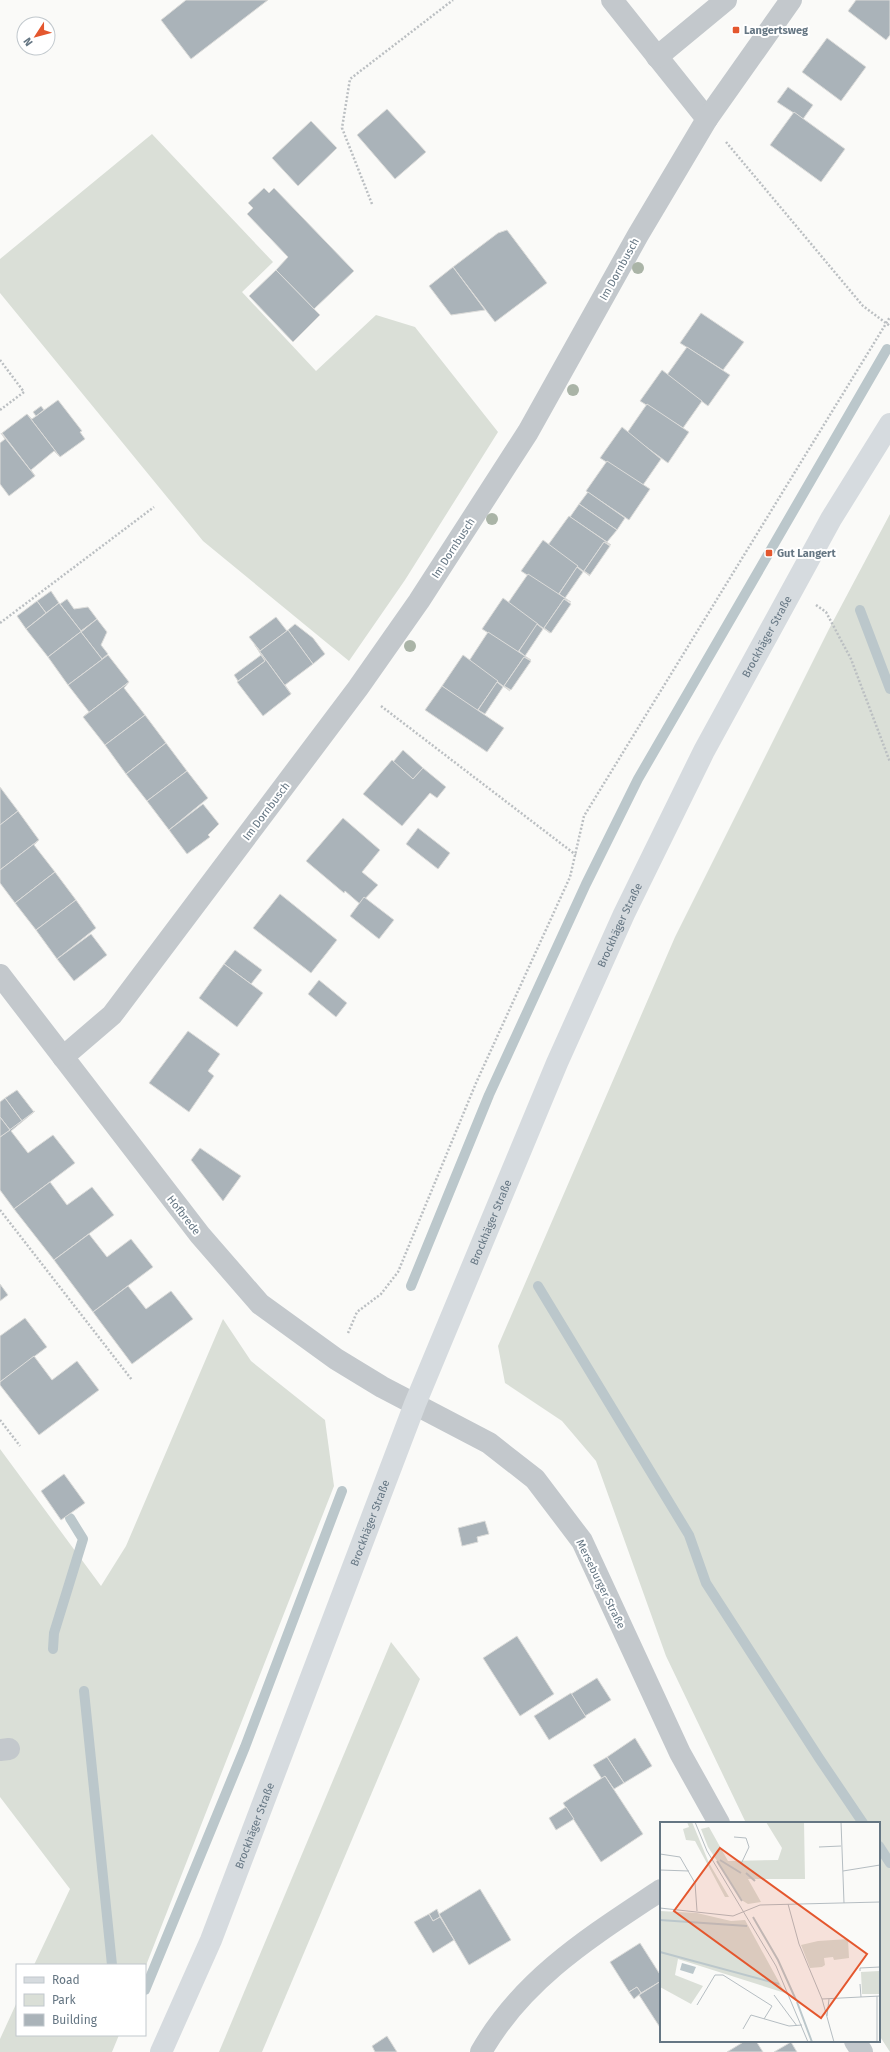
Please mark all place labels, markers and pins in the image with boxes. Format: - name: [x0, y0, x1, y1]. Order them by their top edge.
- place label: Langertsweg: [744, 24, 809, 37]
- marker: Langertsweg: [731, 25, 741, 35]
- place label: Gut Langert: [777, 547, 836, 560]
- marker: Gut Langert: [764, 548, 774, 558]

